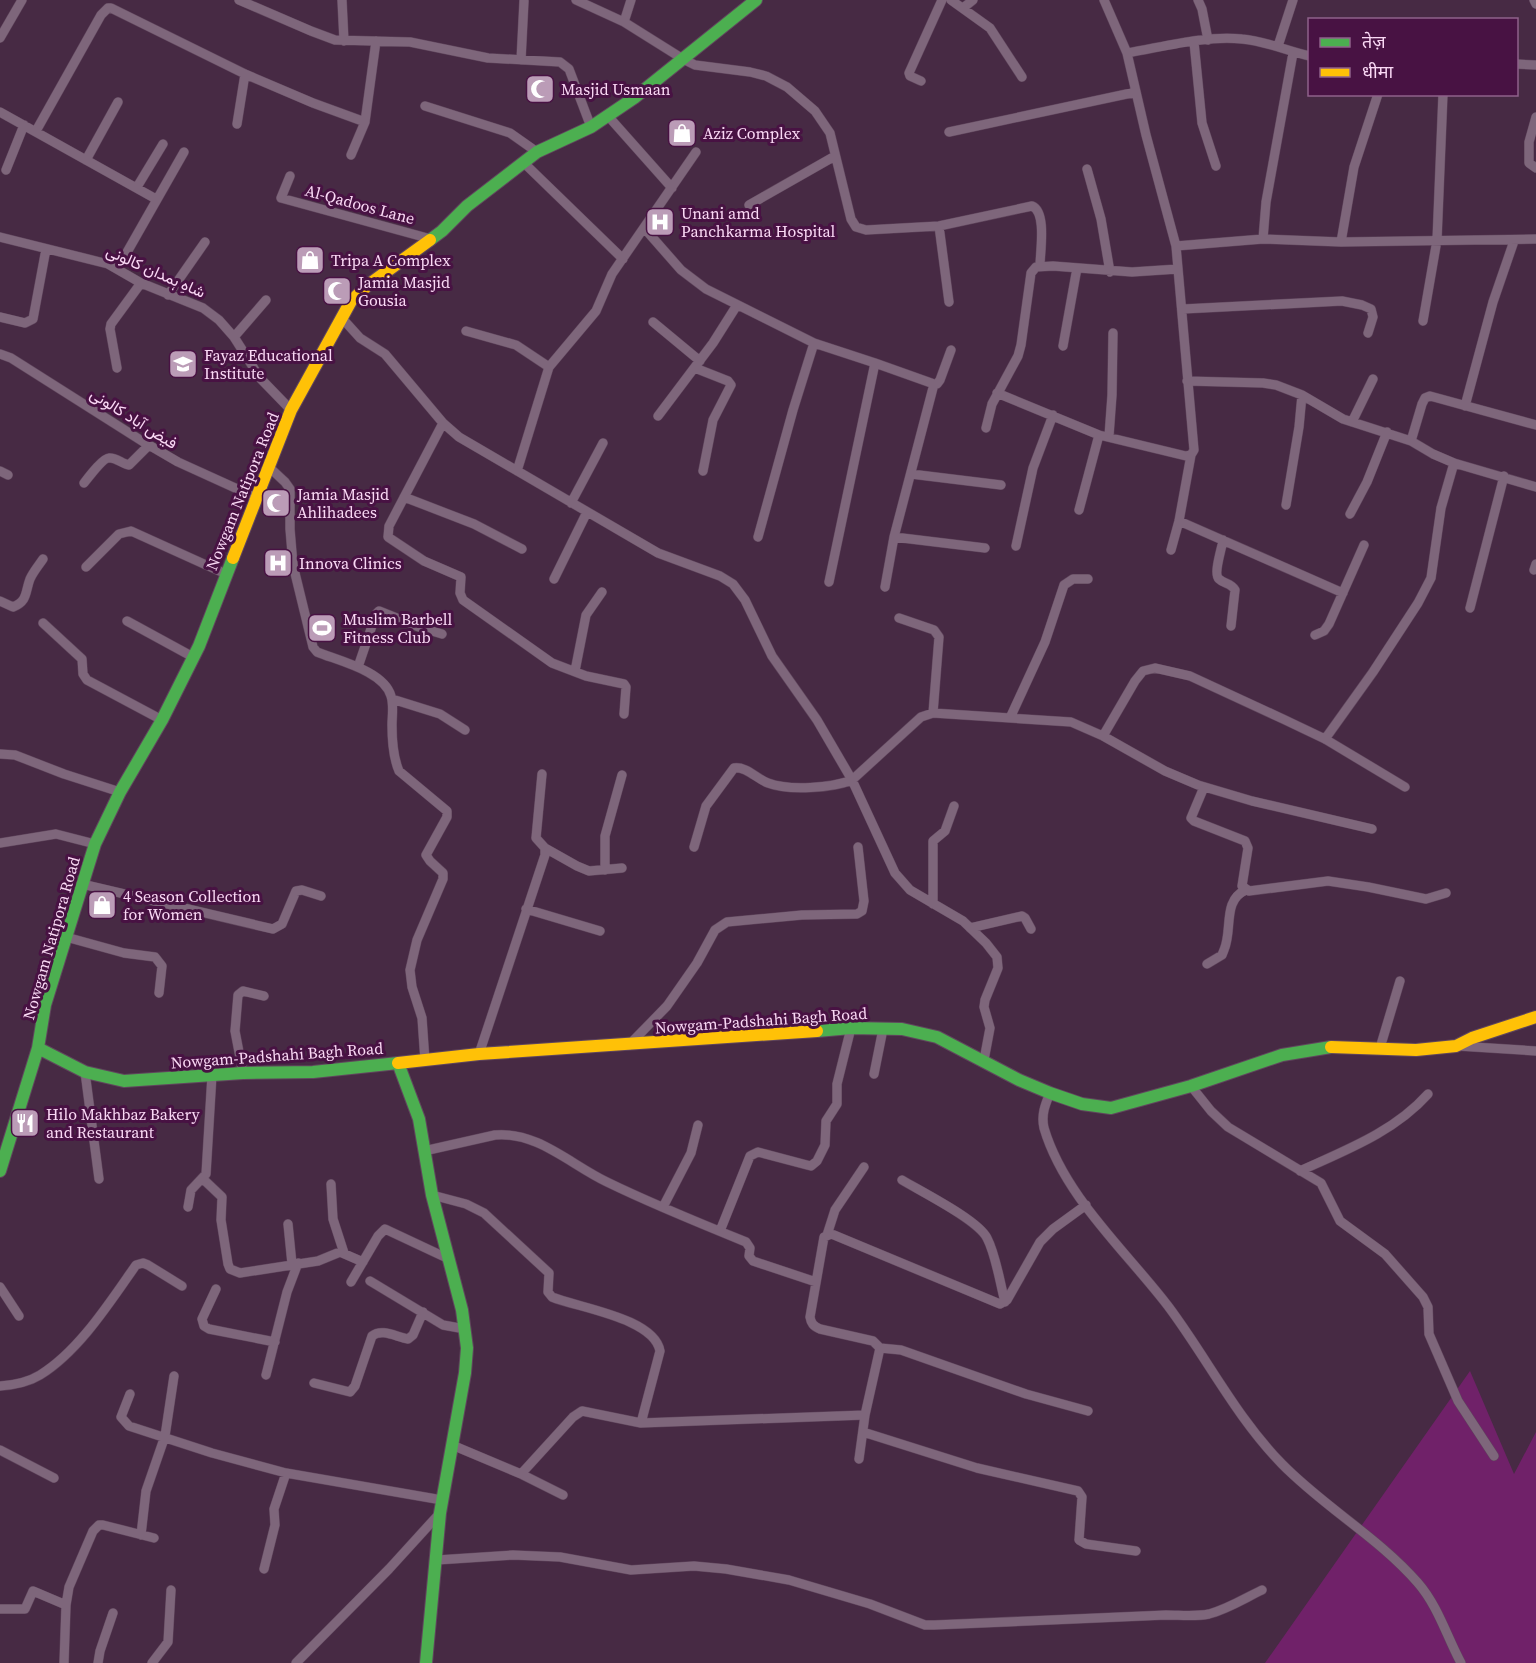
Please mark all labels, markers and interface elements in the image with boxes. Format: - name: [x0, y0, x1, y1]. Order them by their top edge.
- legend: [1308, 18, 1518, 96]
- text: तेज़: [1362, 29, 1386, 54]
- text: धीमा: [1362, 59, 1393, 84]
- mosque icon: Masjid Usmaan: [524, 73, 556, 105]
- place label: Masjid Usmaan: [561, 78, 671, 100]
- shop icon: Aziz Complex: [666, 117, 698, 149]
- place label: Aziz Complex: [703, 122, 801, 144]
- street label: Al-Qadoos Lane: [303, 179, 417, 229]
- place label: Unani amd Panchkarma Hospital: [681, 202, 836, 242]
- hospital icon: Unani amd Panchkarma Hospital: [644, 206, 676, 238]
- street label: شاہِ ہمدان کالونی: [103, 239, 209, 303]
- shop icon: Tripa A Complex: [294, 244, 326, 276]
- place label: Tripa A Complex: [331, 249, 451, 271]
- place label: Jamia Masjid Gousia: [357, 271, 450, 311]
- mosque icon: Jamia Masjid Gousia: [321, 275, 353, 307]
- place label: Fayaz Educational Institute: [204, 344, 333, 384]
- school or university icon: Fayaz Educational Institute: [167, 348, 199, 380]
- street label: فیض آباد کالونی: [86, 382, 182, 454]
- street label: Nowgam Natipora Road: [200, 409, 284, 573]
- place label: Jamia Masjid Ahlihadees: [296, 483, 389, 523]
- mosque icon: Jamia Masjid Ahlihadees: [260, 487, 292, 519]
- hospital icon: Innova Clinics: [262, 547, 294, 579]
- place label: Innova Clinics: [299, 552, 402, 574]
- place label: Muslim Barbell Fitness Club: [343, 608, 453, 648]
- sports icon: Muslim Barbell Fitness Club: [306, 612, 338, 644]
- street label: Nowgam Natipora Road: [17, 854, 85, 1022]
- place label: 4 Season Collection for Women: [123, 885, 261, 925]
- shop icon: 4 Season Collection for Women: [86, 889, 118, 921]
- street label: Nowgam-Padshahi Bagh Road: [654, 1002, 868, 1038]
- street label: Nowgam-Padshahi Bagh Road: [170, 1037, 384, 1073]
- place label: Hilo Makhbaz Bakery and Restaurant: [46, 1103, 200, 1143]
- restaurant icon: Hilo Makhbaz Bakery and Restaurant: [9, 1107, 41, 1139]

